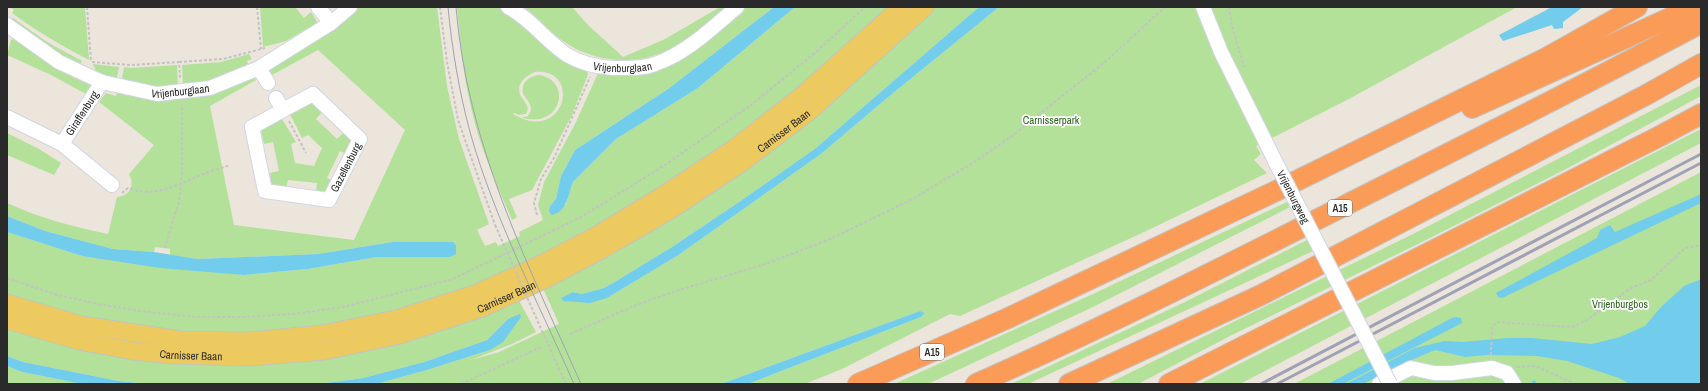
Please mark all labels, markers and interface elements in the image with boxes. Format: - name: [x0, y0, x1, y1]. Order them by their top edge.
- street label: Vrijenburglaan: [592, 59, 653, 75]
- street label: Vrijenburglaan: [150, 81, 210, 101]
- street label: Giraffenburg: [62, 88, 102, 138]
- street label: Carnisser Baan: [754, 106, 813, 156]
- park label: Carnisserpark: [1023, 113, 1080, 127]
- street label: Gazellenburg: [327, 140, 364, 194]
- street label: Vrijenburgweg: [1274, 168, 1313, 226]
- road number: A15: [1328, 200, 1352, 216]
- street label: Carnisser Baan: [475, 278, 538, 316]
- park label: Vrijenburgbos: [1592, 297, 1648, 311]
- road number: A15: [920, 344, 944, 360]
- street label: Carnisser Baan: [159, 347, 222, 363]

